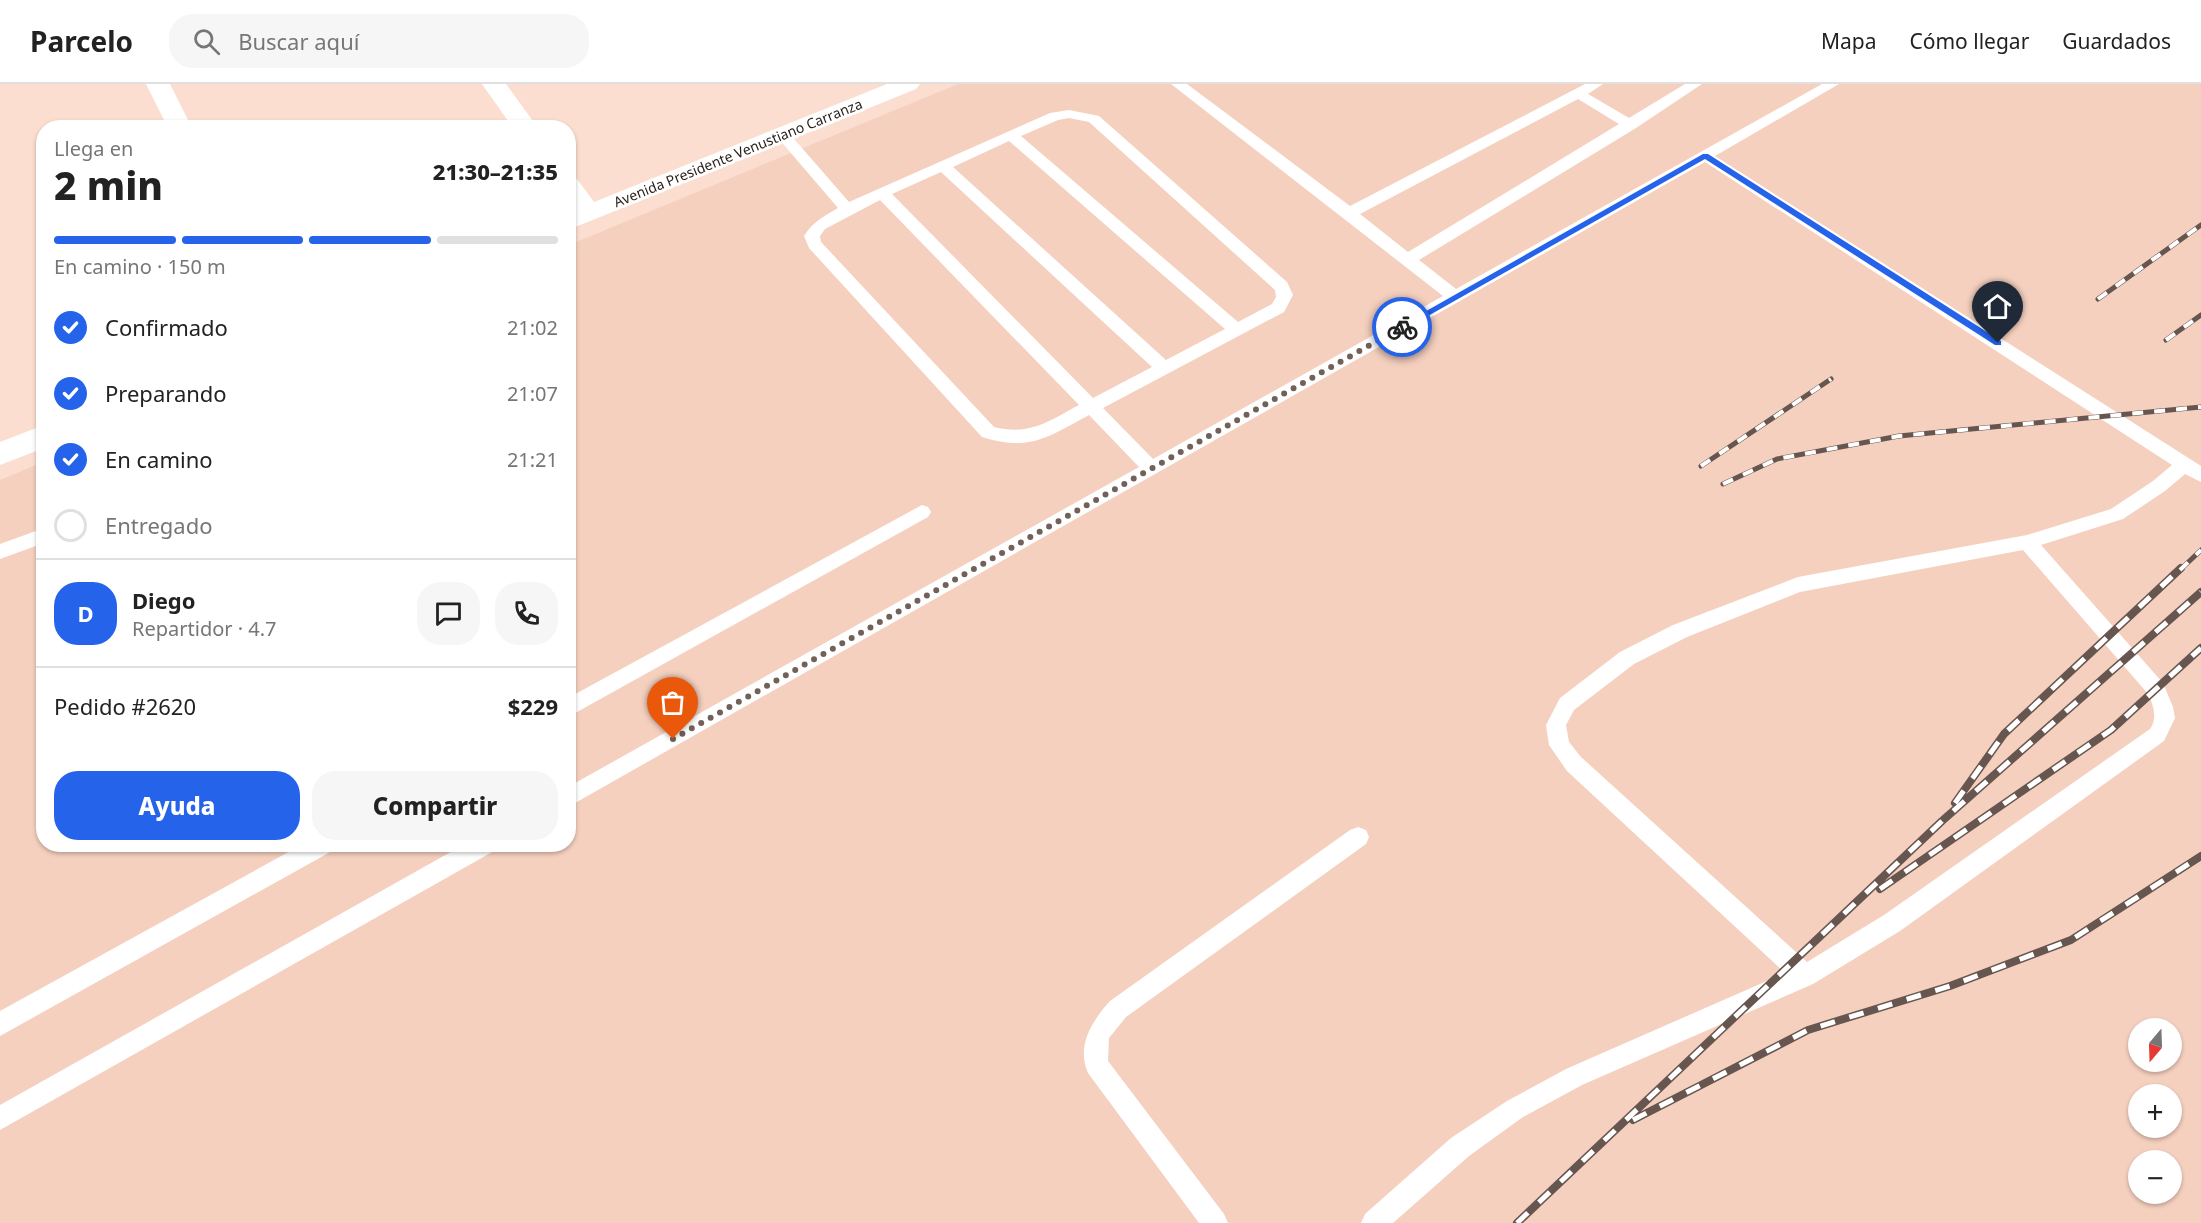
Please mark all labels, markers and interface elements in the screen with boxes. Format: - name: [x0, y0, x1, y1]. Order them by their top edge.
- search box: [169, 14, 589, 68]
- text: Parcelo: [30, 22, 133, 60]
- icon: search: [190, 25, 223, 58]
- text: Buscar aquí: [238, 26, 359, 56]
- text: Mapa: [1821, 27, 1876, 55]
- text: Cómo llegar: [1909, 27, 2029, 55]
- text: Guardados: [2062, 27, 2171, 55]
- street label: Avenida Presidente Venustiano Carranza: [611, 94, 865, 211]
- text: Llega en: [54, 135, 133, 162]
- text: 21:30–21:35: [433, 156, 558, 186]
- text: 2 min: [54, 158, 163, 211]
- text: En camino · 150 m: [54, 253, 226, 280]
- pin: [1972, 281, 2023, 343]
- icon: home: [1981, 290, 2014, 323]
- courier: [1372, 297, 1432, 357]
- icon: check: [54, 311, 87, 344]
- icon: bike: [1386, 311, 1419, 344]
- text: Confirmado: [105, 312, 228, 342]
- text: 21:02: [507, 314, 558, 341]
- icon: check: [54, 377, 87, 410]
- text: Preparando: [105, 378, 227, 408]
- text: 21:07: [507, 380, 558, 407]
- icon: check: [54, 443, 87, 476]
- text: En camino: [105, 444, 213, 474]
- text: 21:21: [507, 446, 558, 473]
- text: Entregado: [105, 510, 213, 540]
- button: chat: [417, 582, 480, 645]
- button: phone: [495, 582, 558, 645]
- text: Diego: [132, 585, 195, 615]
- text: D: [77, 598, 94, 628]
- text: Repartidor · 4.7: [132, 615, 277, 642]
- pin: [647, 677, 698, 739]
- icon: bag: [656, 686, 689, 719]
- text: Pedido #2620: [54, 691, 196, 721]
- text: $229: [508, 691, 558, 721]
- button: Ayuda: [54, 771, 300, 840]
- button: Compartir: [312, 771, 558, 840]
- north arrow: [2128, 1018, 2182, 1072]
- map controls: [2128, 1018, 2182, 1204]
- button: +: [2128, 1084, 2182, 1138]
- button: −: [2128, 1150, 2182, 1204]

